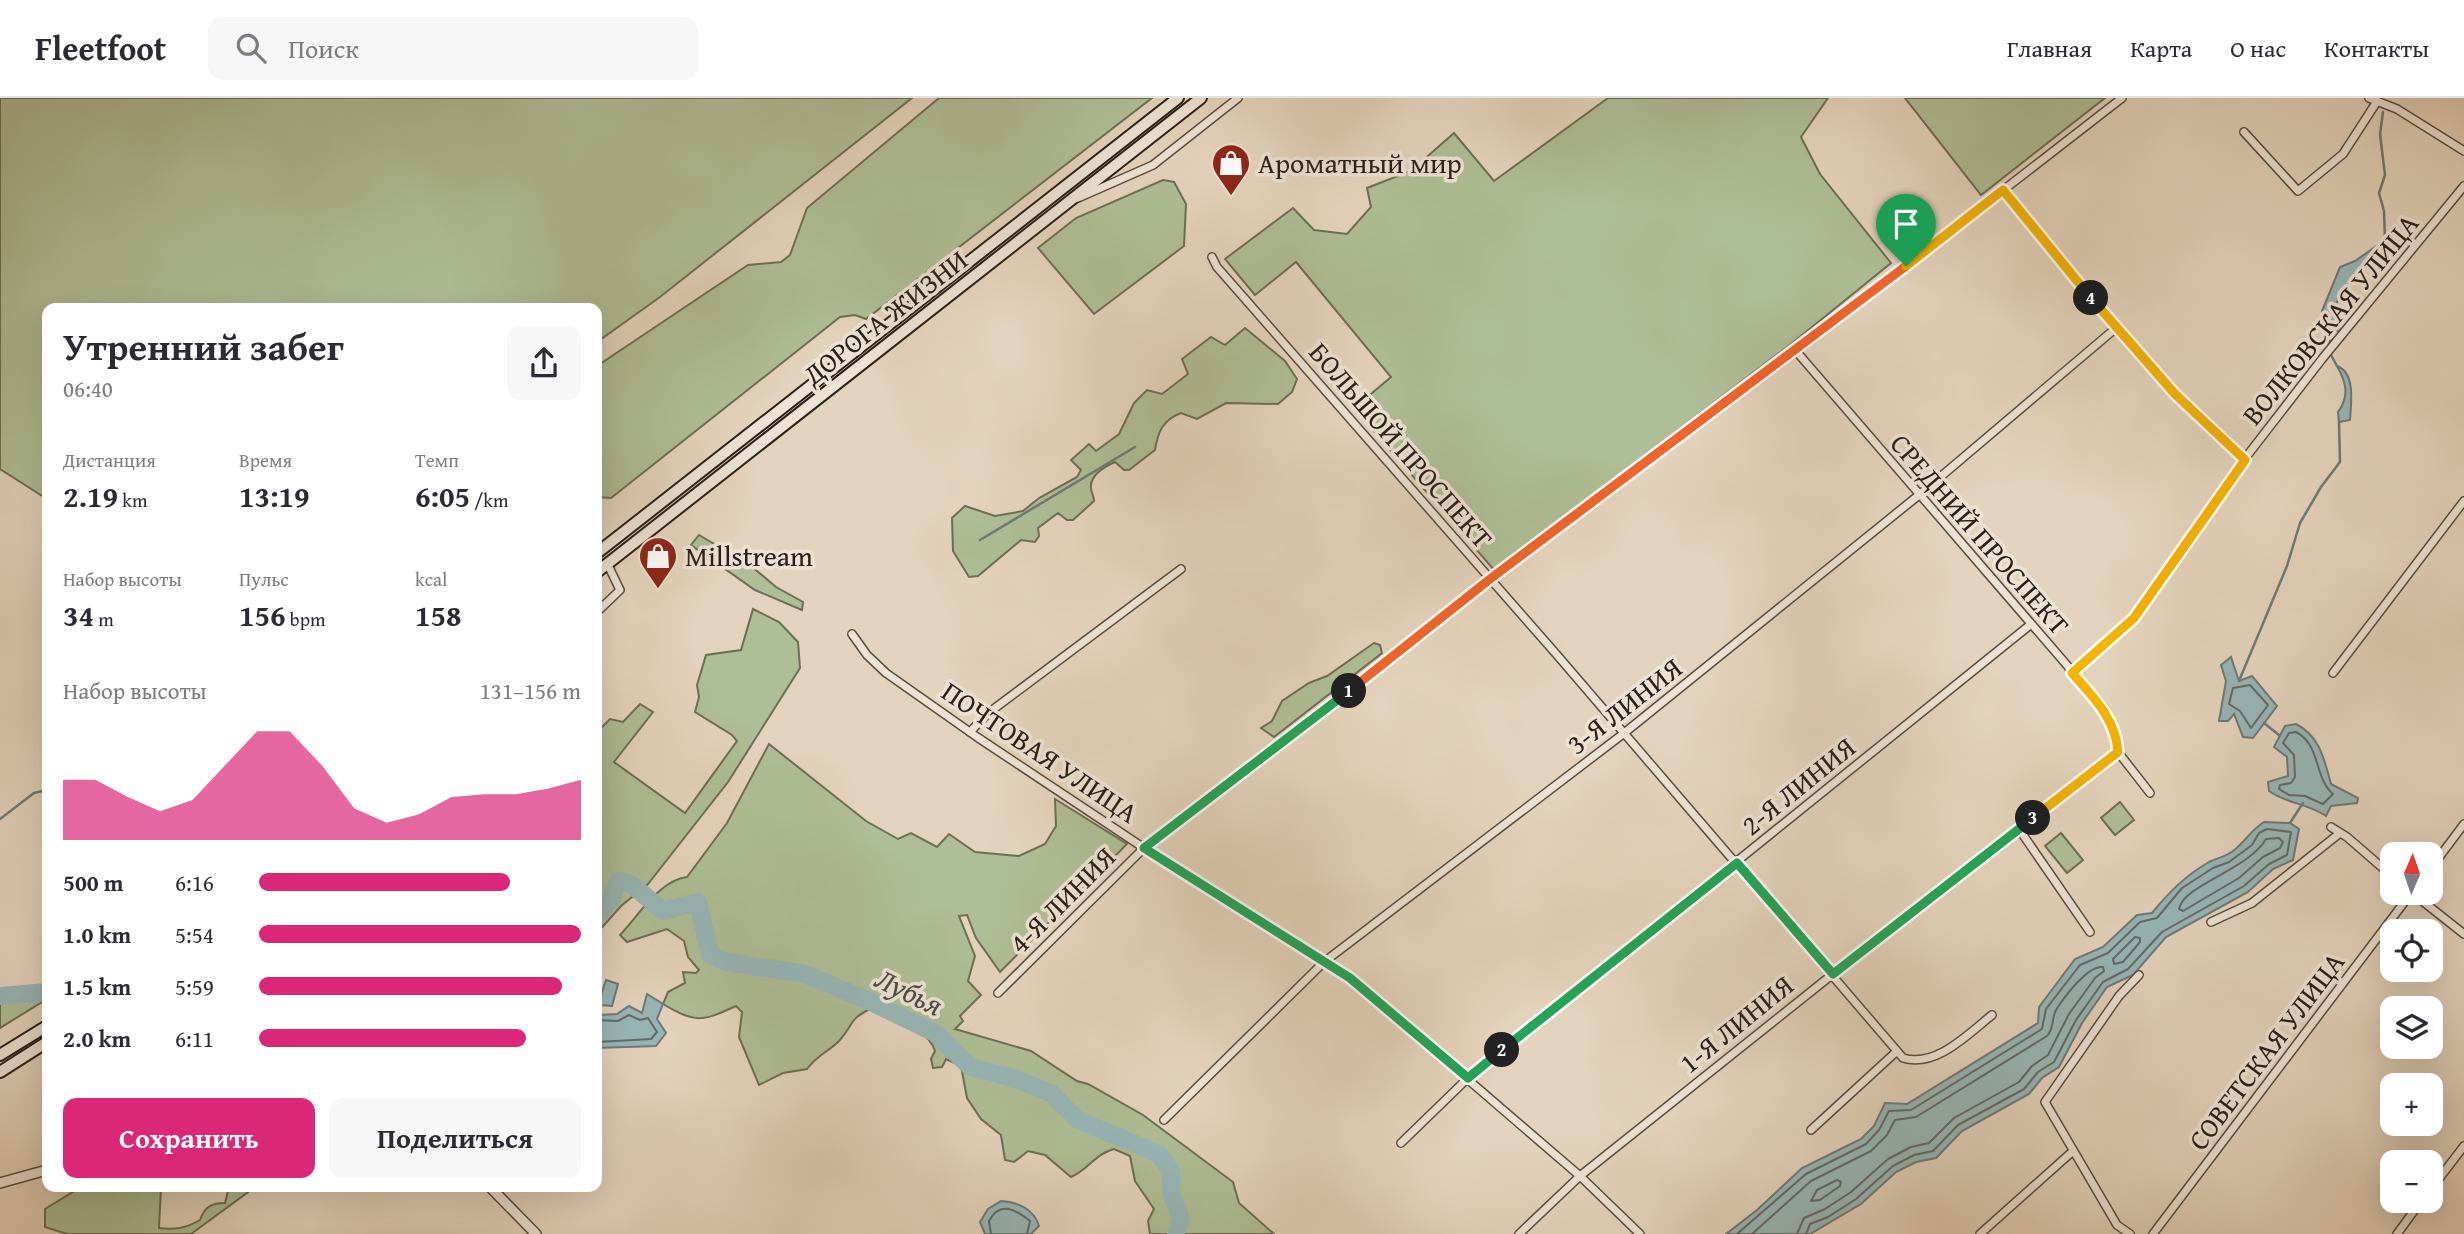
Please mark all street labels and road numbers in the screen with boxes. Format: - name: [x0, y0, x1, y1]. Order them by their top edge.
- street label: ВОЛКОВСКАЯ УЛИЦА: [2231, 204, 2428, 433]
- street label: ДОРОГА ЖИЗНИ: [793, 239, 976, 395]
- street label: БОЛЬШОЙ ПРОСПЕКТ: [1300, 332, 1503, 557]
- street label: СРЕДНИЙ ПРОСПЕКТ: [1881, 424, 2080, 644]
- street label: 3-Я ЛИНИЯ: [1557, 648, 1690, 764]
- street label: ПОЧТОВАЯ УЛИЦА: [934, 671, 1147, 833]
- street label: 2-Я ЛИНИЯ: [1732, 727, 1864, 844]
- street label: 4-Я ЛИНИЯ: [999, 837, 1124, 962]
- street label: СОВЕТСКАЯ УЛИЦА: [2177, 943, 2354, 1158]
- street label: 1-Я ЛИНИЯ: [1670, 965, 1802, 1082]

